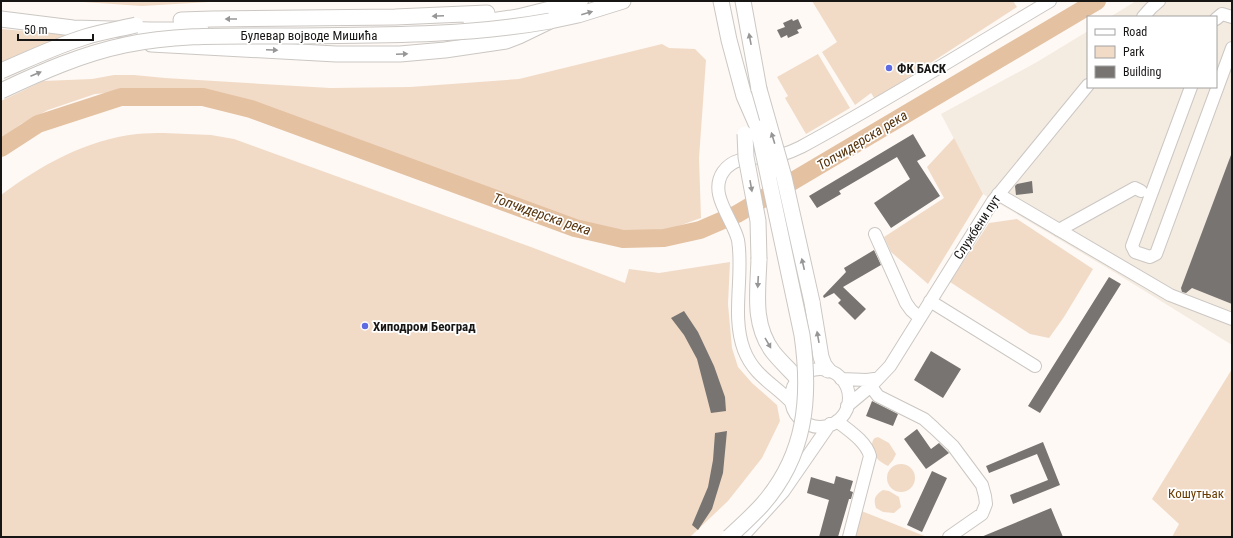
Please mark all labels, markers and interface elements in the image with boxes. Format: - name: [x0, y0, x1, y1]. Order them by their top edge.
- one-way arrow: [580, 9, 593, 15]
- one-way arrow: [432, 13, 444, 20]
- scale bar: [18, 16, 93, 42]
- one-way arrow: [224, 16, 237, 22]
- legend: [1087, 16, 1217, 88]
- text: 50 m: [24, 23, 48, 37]
- text: Road: [1123, 25, 1147, 39]
- street label: Булевар војводе Мишића: [241, 28, 377, 43]
- one-way arrow: [747, 32, 753, 45]
- text: Park: [1123, 45, 1145, 59]
- one-way arrow: [266, 47, 278, 54]
- one-way arrow: [396, 51, 409, 57]
- place label: ФК БАСК: [897, 61, 947, 76]
- marker: ФК БАСК: [884, 63, 894, 73]
- text: Building: [1123, 65, 1161, 79]
- one-way arrow: [31, 71, 43, 77]
- water label: Топчидерска река: [814, 107, 910, 173]
- one-way arrow: [770, 132, 776, 144]
- one-way arrow: [748, 180, 754, 192]
- water label: Топчидерска река: [491, 190, 593, 238]
- street label: Службени пут: [950, 191, 1004, 262]
- one-way arrow: [800, 258, 806, 271]
- one-way arrow: [755, 276, 762, 288]
- place label: Хиподром Београд: [373, 319, 476, 334]
- marker: Хиподром Београд: [360, 321, 370, 331]
- one-way arrow: [814, 331, 820, 343]
- one-way arrow: [764, 337, 771, 349]
- park label: Кошутњак: [1168, 486, 1225, 501]

